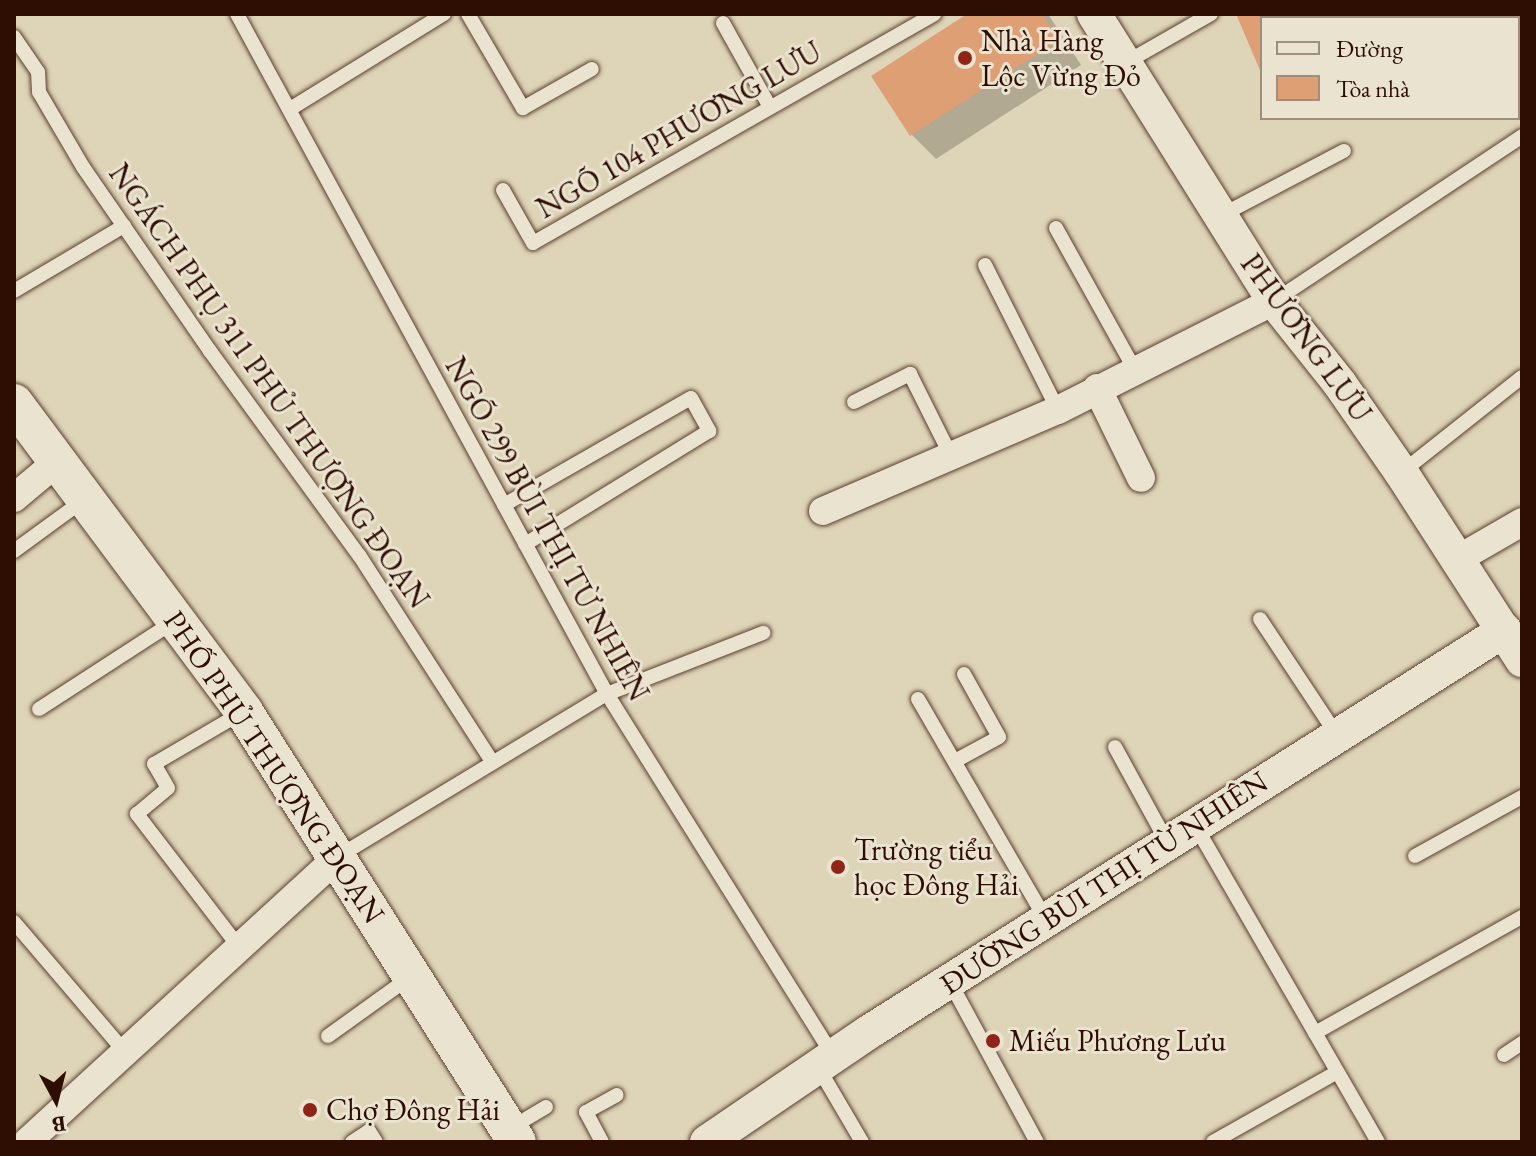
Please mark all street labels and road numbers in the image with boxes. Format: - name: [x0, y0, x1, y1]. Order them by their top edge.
- street label: NGÕ 104 PHƯƠNG LƯU: [530, 34, 828, 226]
- street label: NGÁCH PHỤ 311 PHỦ THƯỢNG ĐOẠN: [101, 157, 437, 615]
- street label: PHƯƠNG LƯU: [1233, 247, 1379, 429]
- street label: NGÕ 299 BÙI THỊ TỪ NHIÊN: [437, 351, 657, 707]
- street label: PHỐ PHỦ THƯỢNG ĐOẠN: [156, 604, 392, 930]
- street label: ĐƯỜNG BÙI THỊ TỪ NHIÊN: [934, 764, 1274, 1002]

